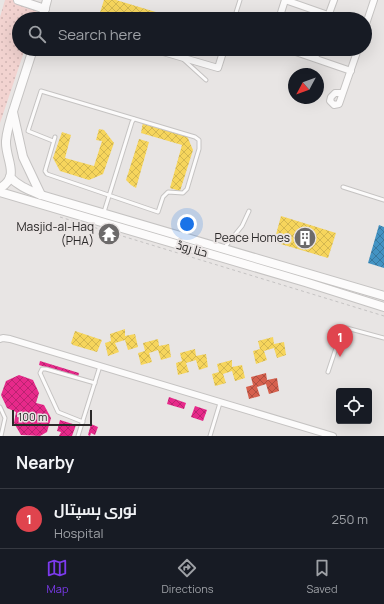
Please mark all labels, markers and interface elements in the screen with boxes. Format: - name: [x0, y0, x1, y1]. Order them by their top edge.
- search box: [12, 12, 372, 56]
- icon: search: [26, 23, 48, 45]
- text: Search here: [58, 24, 141, 45]
- north arrow: [288, 68, 324, 104]
- your location: [177, 214, 197, 234]
- place label: Masjid-al-Haq (PHA): [16, 218, 94, 249]
- temple icon: Masjid-al-Haq (PHA): [96, 221, 122, 247]
- building icon: Peace Homes: [292, 225, 318, 251]
- place label: Peace Homes: [215, 229, 290, 246]
- street label: حنا روڈ: [175, 236, 210, 261]
- pin: 1: [327, 324, 353, 357]
- map controls: [336, 388, 372, 424]
- button: locate: [336, 388, 372, 424]
- scale bar: [12, 408, 92, 427]
- text: 100 m: [18, 409, 47, 424]
- text: Nearby: [16, 451, 74, 474]
- text: نوری ہسپتال: [54, 499, 137, 520]
- text: 1: [26, 510, 32, 528]
- text: 250 m: [332, 510, 368, 528]
- text: Hospital: [54, 524, 104, 542]
- tab: Map: [46, 557, 68, 596]
- tab: Directions: [161, 557, 214, 596]
- tab: Saved: [307, 557, 338, 596]

